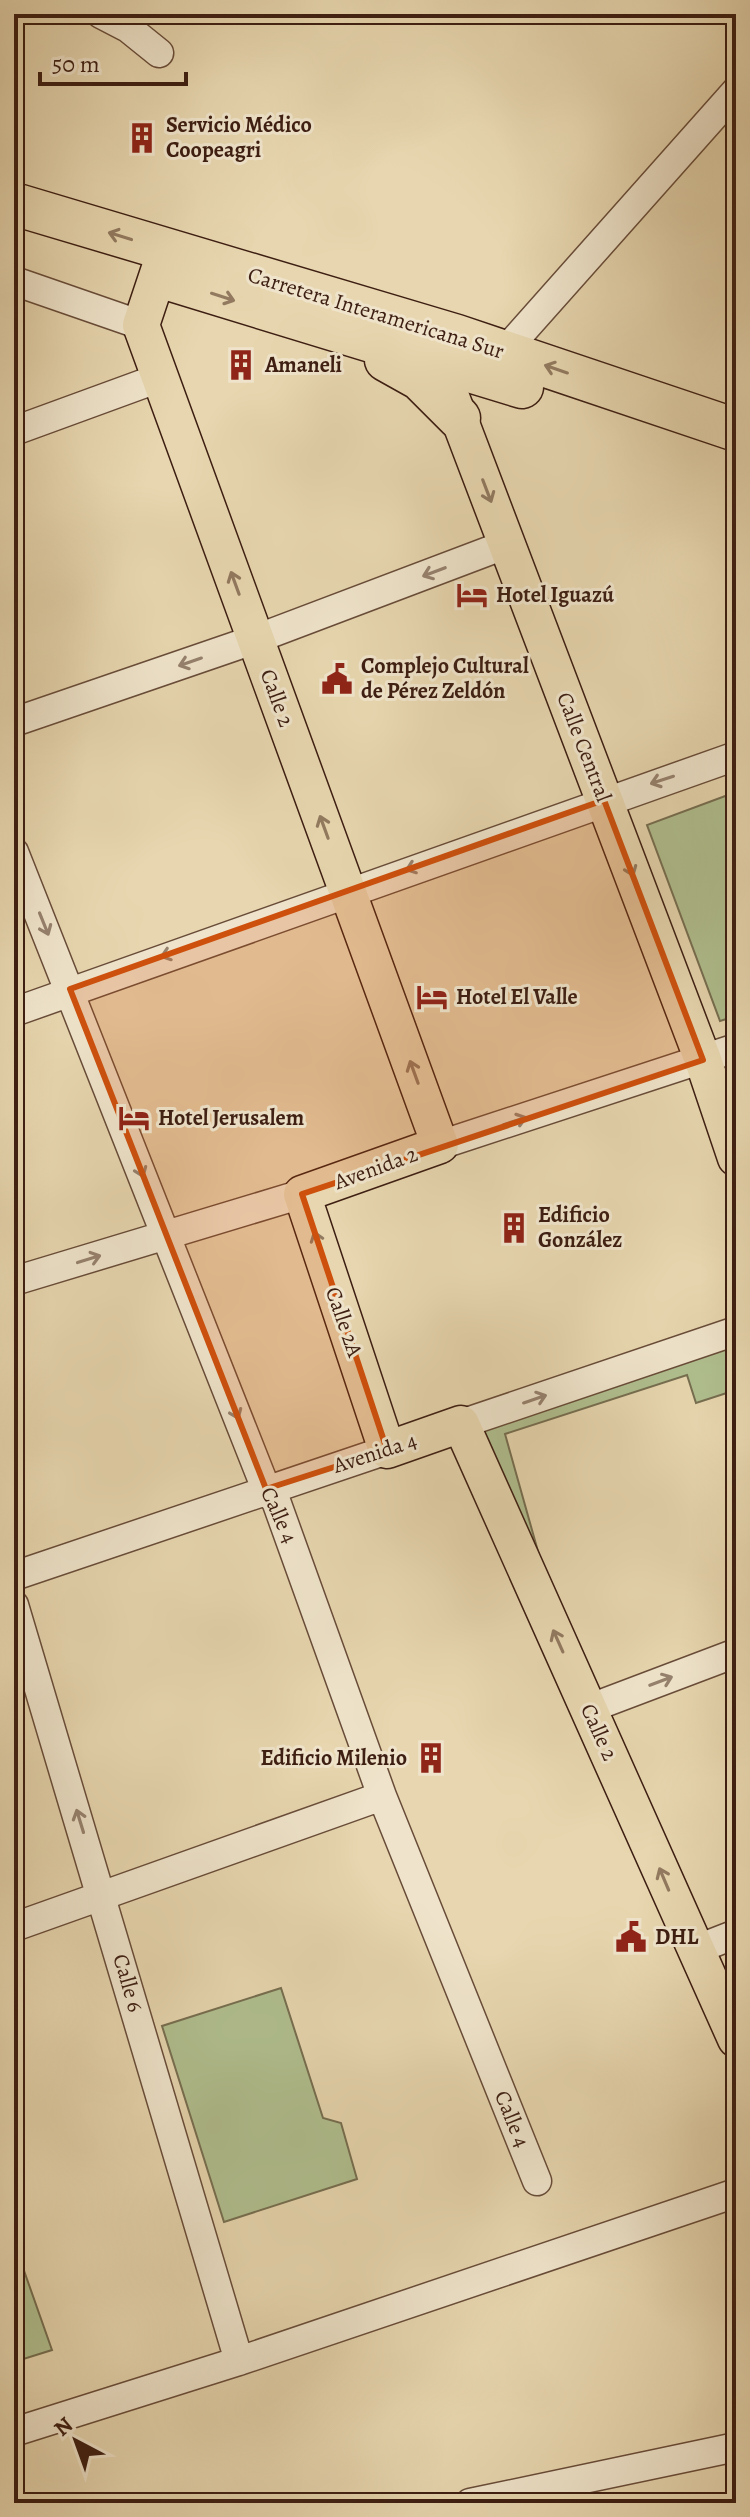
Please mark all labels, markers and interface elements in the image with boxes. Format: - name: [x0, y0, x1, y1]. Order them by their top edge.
- scale bar: [40, 36, 186, 86]
- text: 50 m: [52, 48, 100, 80]
- place label: Servicio Médico Coopeagri: [166, 110, 312, 165]
- building icon: Servicio Médico Coopeagri: [125, 121, 159, 155]
- one-way arrow: [107, 228, 133, 243]
- street label: Carretera Interamericana Sur: [244, 260, 508, 366]
- one-way arrow: [210, 290, 235, 305]
- building icon: Amaneli: [224, 348, 258, 382]
- place label: Amaneli: [264, 350, 342, 380]
- one-way arrow: [544, 361, 569, 376]
- one-way arrow: [481, 478, 495, 503]
- one-way arrow: [422, 566, 447, 580]
- one-way arrow: [227, 571, 241, 596]
- hotel icon: Hotel Iguazú: [455, 578, 489, 612]
- place label: Hotel Iguazú: [496, 580, 615, 610]
- place label: Complejo Cultural de Pérez Zeldón: [361, 651, 529, 706]
- one-way arrow: [178, 655, 203, 670]
- public building icon: Complejo Cultural de Pérez Zeldón: [320, 662, 354, 696]
- street label: Calle 2: [253, 665, 301, 731]
- street label: Calle Central: [549, 688, 619, 806]
- one-way arrow: [650, 774, 675, 789]
- one-way arrow: [316, 815, 331, 840]
- one-way arrow: [623, 852, 637, 877]
- one-way arrow: [404, 860, 429, 875]
- one-way arrow: [37, 911, 52, 936]
- one-way arrow: [160, 947, 184, 961]
- hotel icon: Hotel El Valle: [415, 980, 449, 1014]
- place label: Hotel El Valle: [456, 982, 578, 1012]
- one-way arrow: [405, 1059, 420, 1084]
- hotel icon: Hotel Jerusalem: [117, 1101, 151, 1135]
- place label: Hotel Jerusalem: [158, 1103, 304, 1133]
- one-way arrow: [501, 1113, 527, 1128]
- street label: Avenida 2: [329, 1139, 422, 1197]
- one-way arrow: [133, 1153, 147, 1178]
- place label: Edificio González: [538, 1200, 622, 1255]
- building icon: Edificio González: [497, 1211, 531, 1245]
- one-way arrow: [310, 1231, 324, 1256]
- one-way arrow: [75, 1251, 101, 1266]
- street label: Calle 2A: [318, 1283, 370, 1362]
- one-way arrow: [522, 1391, 547, 1406]
- one-way arrow: [228, 1395, 242, 1420]
- street label: Avenida 4: [328, 1425, 421, 1481]
- street label: Calle 4: [253, 1482, 305, 1548]
- one-way arrow: [550, 1629, 565, 1654]
- one-way arrow: [649, 1673, 673, 1687]
- street label: Calle 2: [573, 1699, 625, 1765]
- building icon: Edificio Milenio: [414, 1741, 448, 1775]
- place label: Edificio Milenio: [260, 1743, 407, 1773]
- one-way arrow: [72, 1809, 86, 1834]
- one-way arrow: [655, 1867, 670, 1891]
- public building icon: DHL: [614, 1920, 648, 1954]
- place label: DHL: [655, 1922, 699, 1952]
- street label: Calle 6: [105, 1950, 151, 2016]
- street label: Calle 4: [487, 2086, 537, 2152]
- north arrow: [36, 2401, 116, 2481]
- text: N: [48, 2410, 79, 2443]

